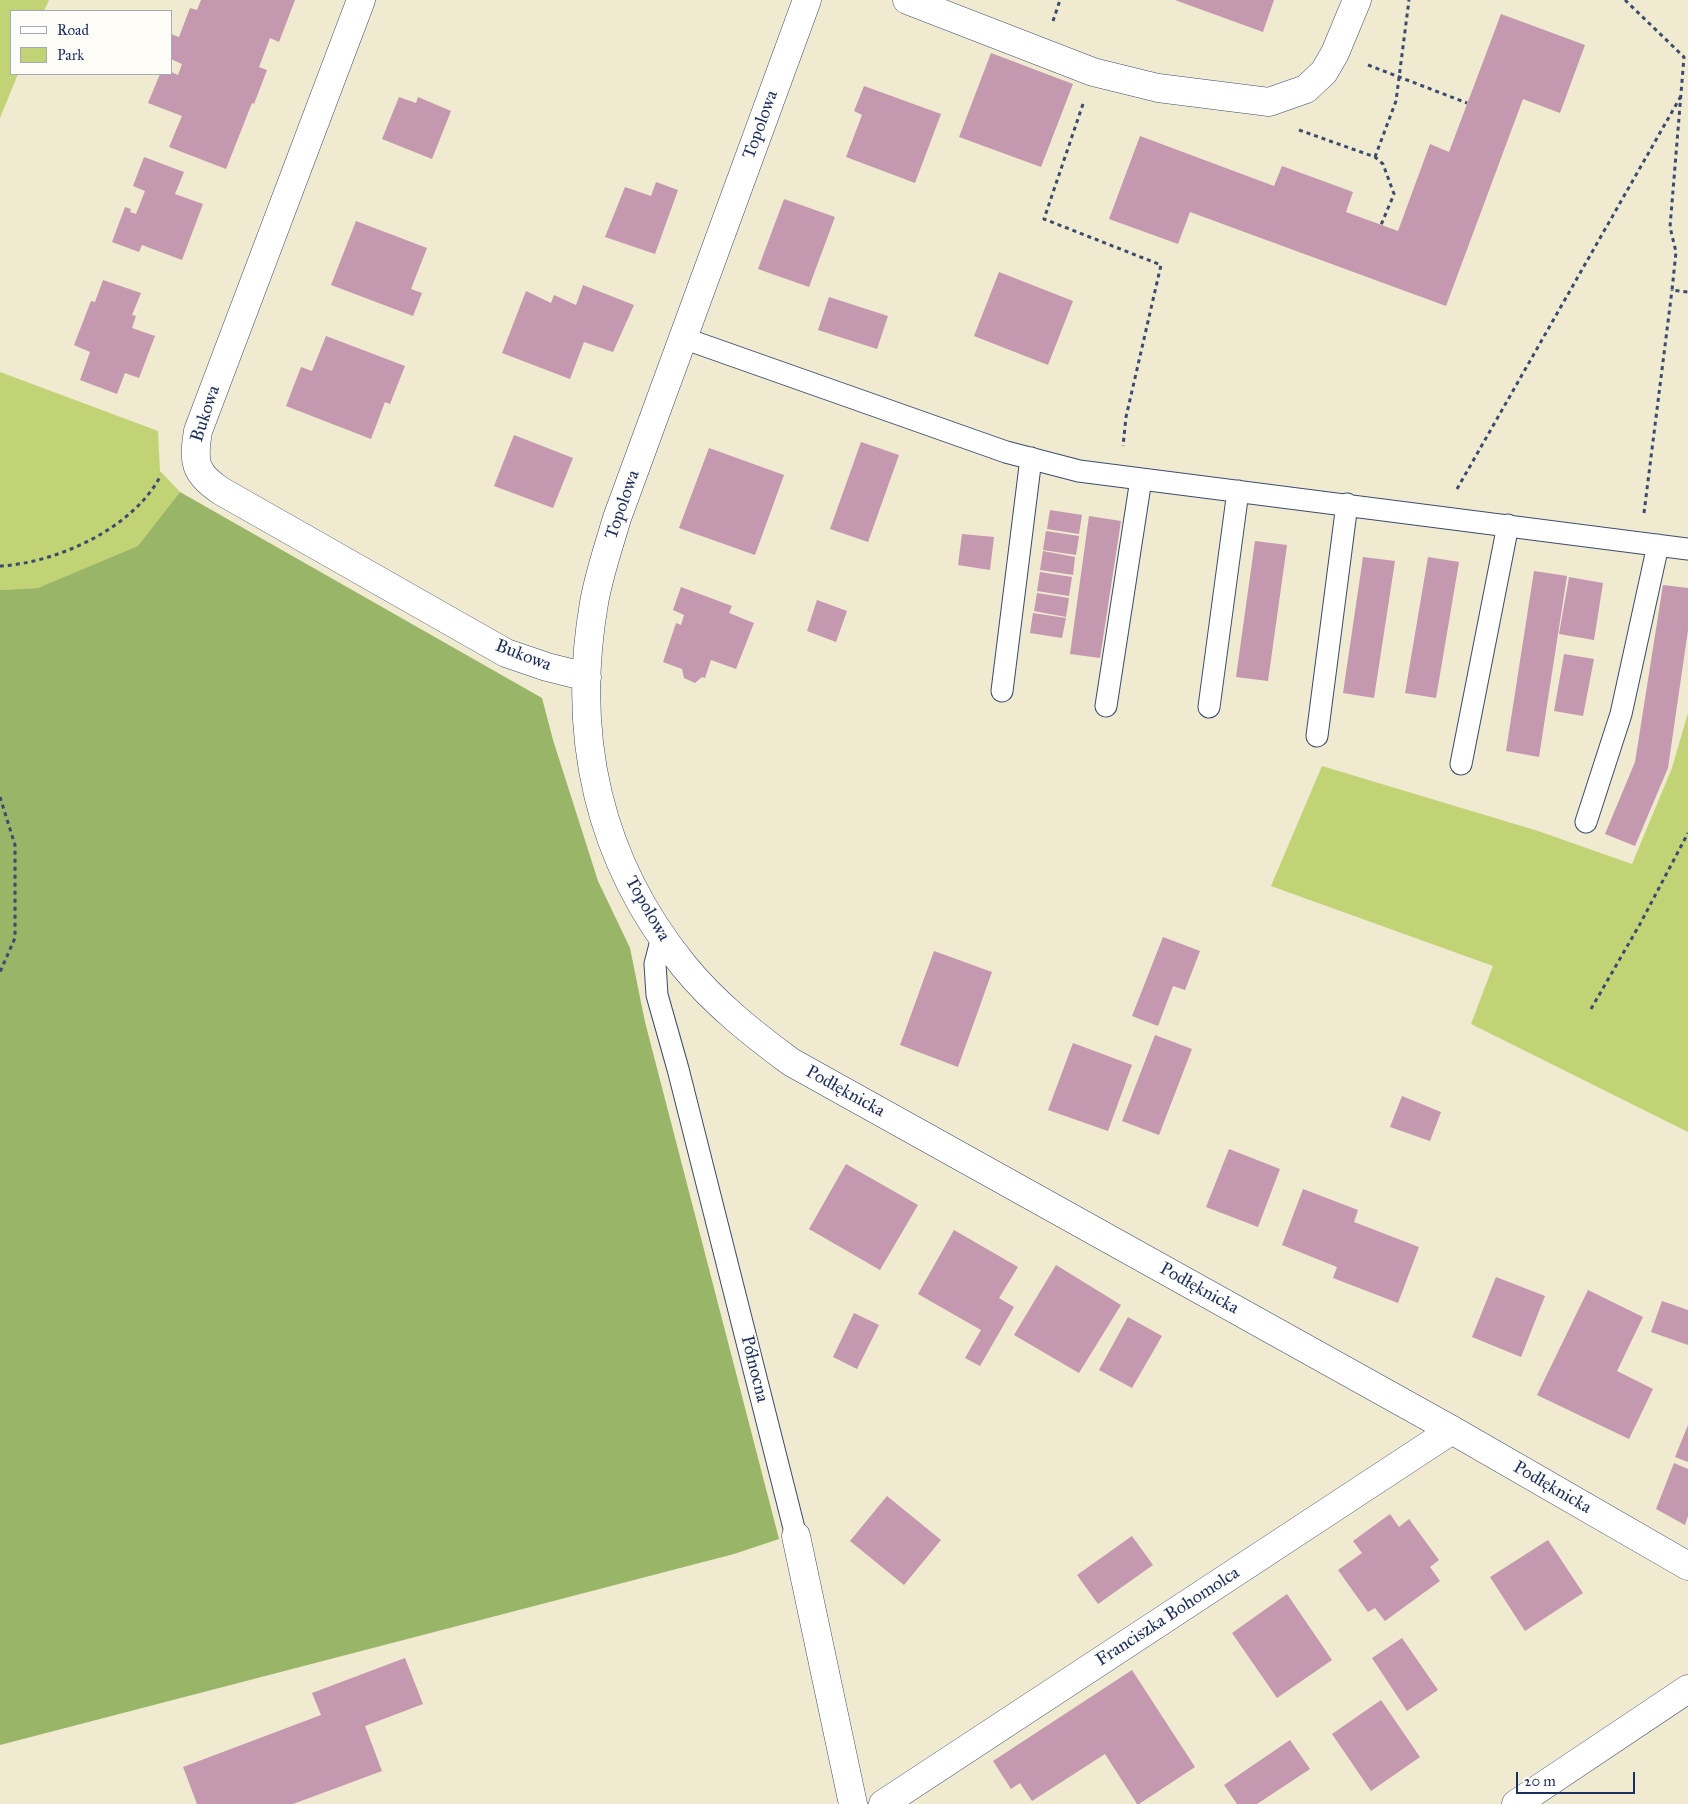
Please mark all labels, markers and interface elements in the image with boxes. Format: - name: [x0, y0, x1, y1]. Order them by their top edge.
- legend: [10, 10, 172, 75]
- text: Road: [57, 21, 89, 39]
- text: Park: [57, 46, 84, 64]
- street label: Topolowa: [739, 88, 783, 162]
- street label: Bukowa: [187, 383, 225, 445]
- street label: Topolowa: [601, 468, 645, 542]
- street label: Bukowa: [492, 636, 554, 676]
- street label: Topolowa: [620, 873, 674, 945]
- street label: Podłęknicka: [802, 1061, 888, 1123]
- street label: Podłęknicka: [1156, 1258, 1242, 1320]
- street label: Północna: [735, 1333, 773, 1405]
- street label: Podłęknicka: [1509, 1457, 1595, 1519]
- street label: Franciszka Bohomolca: [1092, 1562, 1244, 1672]
- scale bar: [1518, 1762, 1637, 1794]
- text: 20 m: [1524, 1772, 1556, 1790]

